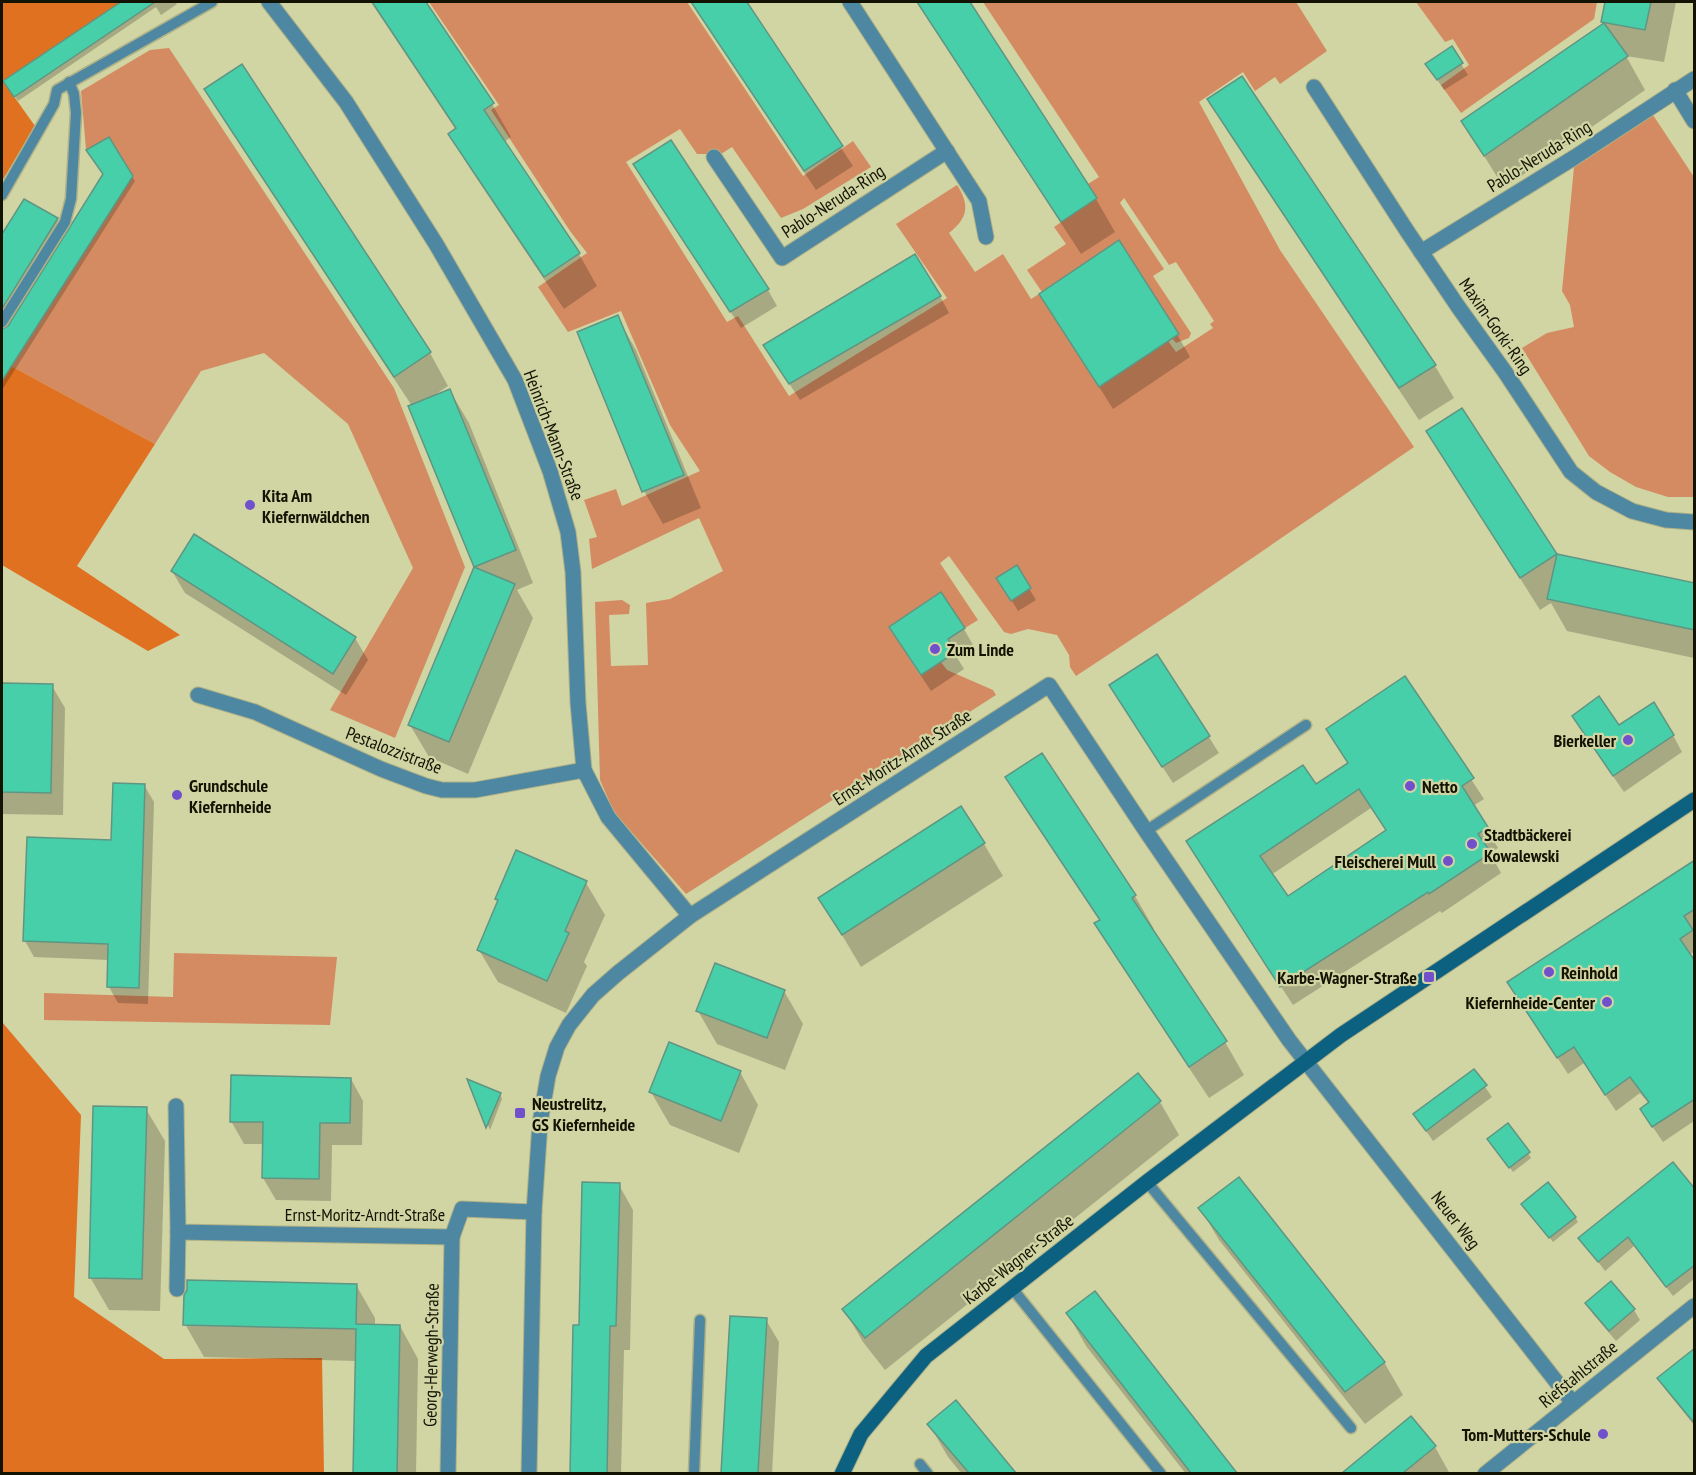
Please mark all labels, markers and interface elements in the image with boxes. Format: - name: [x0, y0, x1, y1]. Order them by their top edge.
- street label: Pablo-Neruda-Ring: [1483, 115, 1595, 197]
- street label: Pablo-Neruda-Ring: [777, 159, 889, 243]
- street label: Maxim-Gorki-Ring: [1454, 273, 1538, 379]
- street label: Heinrich-Mann-Straße: [519, 366, 589, 504]
- place label: Kita Am Kiefernwäldchen: [262, 484, 370, 528]
- marker: Kita Am Kiefernwäldchen: [243, 498, 257, 512]
- place label: Zum Linde: [947, 638, 1014, 661]
- marker: Zum Linde: [928, 642, 942, 656]
- street label: Ernst-Moritz-Arndt-Straße: [828, 704, 976, 810]
- street label: Pestalozzistraße: [343, 721, 445, 779]
- place label: Bierkeller: [1553, 729, 1617, 752]
- marker: Bierkeller: [1621, 733, 1635, 747]
- place label: Grundschule Kiefernheide: [189, 774, 272, 818]
- place label: Netto: [1422, 775, 1458, 798]
- marker: Netto: [1403, 779, 1417, 793]
- marker: Grundschule Kiefernheide: [170, 788, 184, 802]
- place label: Stadtbäckerei Kowalewski: [1484, 823, 1572, 867]
- marker: Stadtbäckerei Kowalewski: [1465, 837, 1479, 851]
- place label: Fleischerei Mull: [1334, 850, 1437, 873]
- marker: Fleischerei Mull: [1441, 854, 1455, 868]
- place label: Reinhold: [1561, 961, 1618, 984]
- marker: Reinhold: [1542, 965, 1556, 979]
- place label: Karbe-Wagner-Straße: [1277, 966, 1417, 989]
- marker: Karbe-Wagner-Straße: [1422, 970, 1436, 984]
- place label: Kiefernheide-Center: [1465, 991, 1596, 1014]
- marker: Kiefernheide-Center: [1600, 995, 1614, 1009]
- place label: Neustrelitz, GS Kiefernheide: [532, 1092, 635, 1136]
- marker: Neustrelitz, GS Kiefernheide: [513, 1106, 527, 1120]
- street label: Neuer Weg: [1426, 1186, 1486, 1254]
- street label: Ernst-Moritz-Arndt-Straße: [285, 1203, 445, 1226]
- street label: Karbe-Wagner-Straße: [958, 1209, 1078, 1309]
- street label: Georg-Herwegh-Straße: [418, 1283, 444, 1427]
- street label: Riefstahlstraße: [1534, 1335, 1622, 1413]
- place label: Tom-Mutters-Schule: [1462, 1423, 1591, 1446]
- marker: Tom-Mutters-Schule: [1596, 1427, 1610, 1441]

